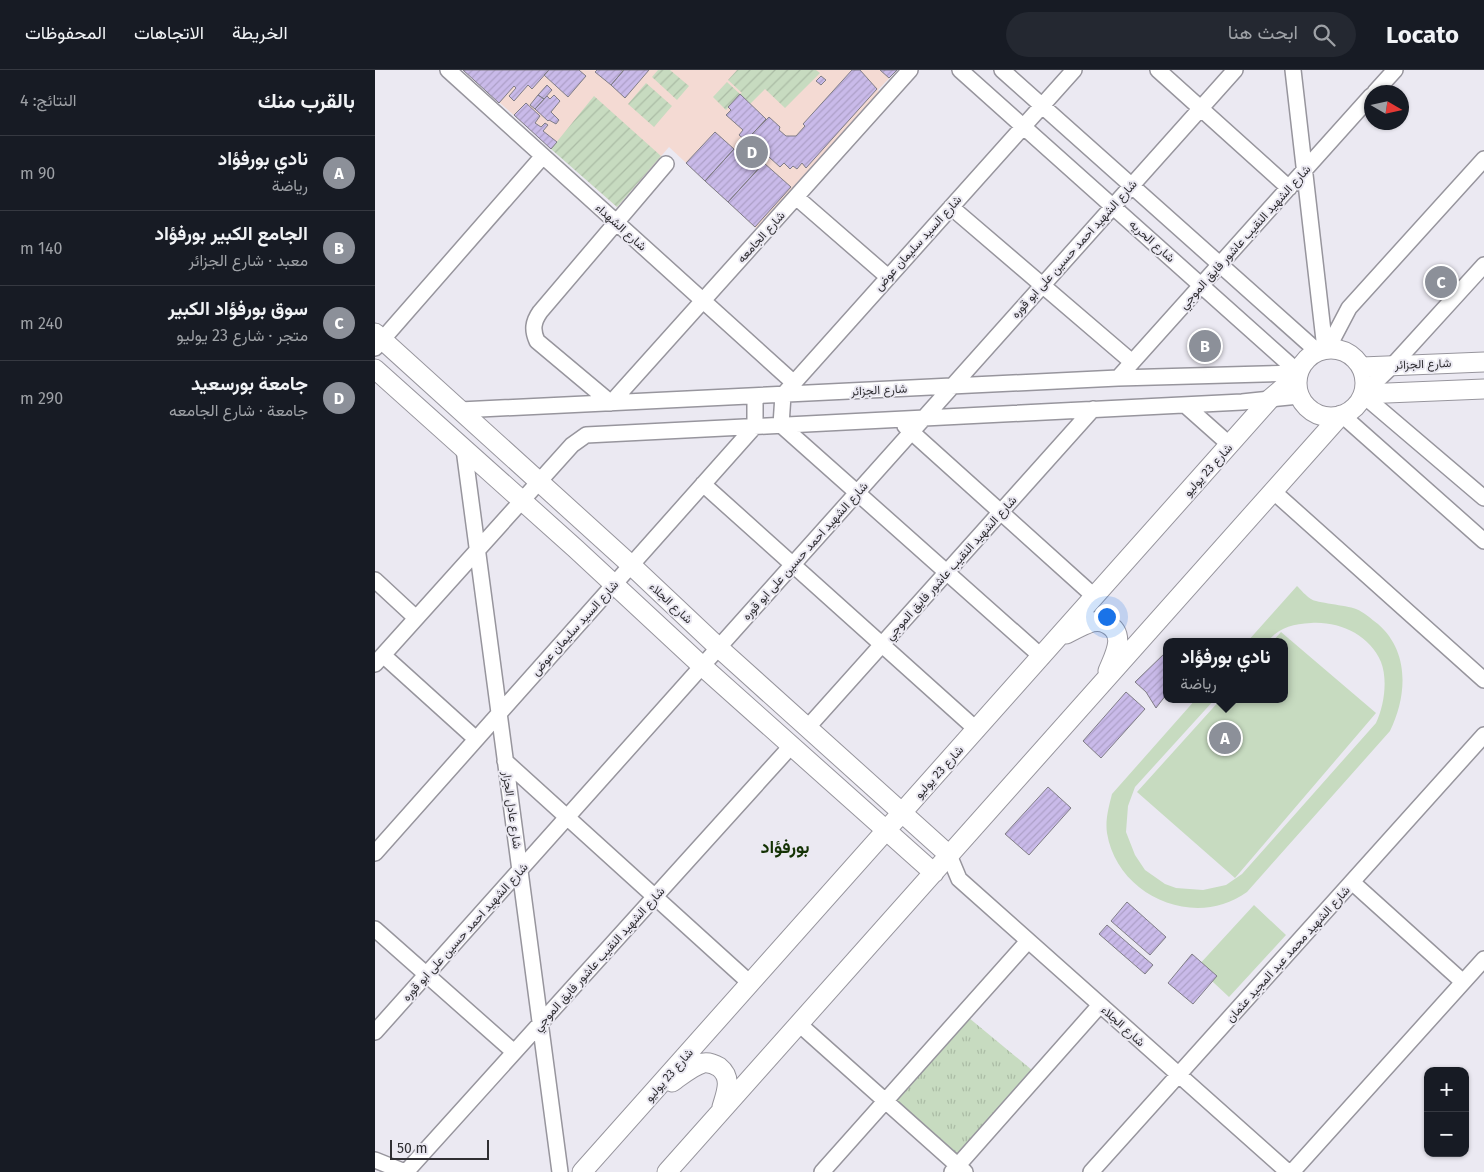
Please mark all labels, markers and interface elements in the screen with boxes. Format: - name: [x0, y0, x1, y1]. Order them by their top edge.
- search box: [1006, 12, 1356, 57]
- text: ابحث هنا: [1228, 21, 1298, 44]
- icon: search: [1310, 21, 1338, 49]
- text: Locato: [1386, 21, 1459, 49]
- text: المحفوظات: [25, 22, 106, 44]
- text: الاتجاهات: [134, 22, 204, 44]
- text: الخريطة: [232, 22, 288, 44]
- north arrow: [1364, 85, 1409, 130]
- text: بالقرب منك: [258, 88, 355, 114]
- text: النتائج: 4: [20, 91, 77, 110]
- pin: D: [736, 133, 768, 171]
- text: نادي بورفؤاد: [218, 147, 308, 170]
- street label: شارع الشهيد النقيب عاشور فايق الموجي: [1177, 162, 1316, 314]
- text: 90 m: [20, 164, 55, 183]
- text: A: [334, 164, 344, 183]
- text: رياضة: [272, 176, 308, 195]
- street label: شارع الشهيد احمد حسين على ابو قوره: [1008, 177, 1141, 322]
- street label: شارع السيد سليمان عوض: [872, 193, 966, 295]
- street label: شارع الشهداء: [591, 200, 649, 255]
- street label: شارع الجامعه: [734, 208, 789, 267]
- street label: شارع الحريه: [1125, 217, 1178, 267]
- text: الجامع الكبير بورفؤاد: [154, 222, 308, 245]
- text: 140 m: [20, 239, 62, 258]
- text: B: [334, 239, 344, 258]
- text: معبد · شارع الجزائر: [188, 251, 308, 270]
- pin: C: [1425, 263, 1457, 301]
- text: سوق بورفؤاد الكبير: [168, 297, 308, 320]
- text: 240 m: [20, 314, 63, 333]
- text: C: [334, 314, 344, 333]
- text: متجر · شارع 23 يوليو: [176, 326, 308, 345]
- pin: B: [1189, 327, 1221, 365]
- street label: شارع الجزائر: [1393, 356, 1452, 374]
- text: جامعة بورسعيد: [191, 372, 308, 395]
- street label: شارع الجزائر: [849, 382, 908, 401]
- text: 290 m: [20, 389, 63, 408]
- text: D: [334, 389, 344, 408]
- text: جامعة · شارع الجامعه: [169, 401, 308, 420]
- street label: شارع 23 يوليو: [1181, 441, 1237, 501]
- street label: شارع الشهيد احمد حسين على ابو قوره: [739, 479, 872, 624]
- street label: شارع الشهيد النقيب عاشور فايق الموجي: [883, 493, 1022, 645]
- street label: شارع السيد سليمان عوض: [529, 578, 623, 680]
- street label: شارع الجلاء: [645, 580, 695, 628]
- your location: [1094, 604, 1120, 630]
- popup: [1163, 638, 1288, 703]
- text: نادي بورفؤاد: [1180, 645, 1271, 668]
- text: رياضة: [1180, 674, 1217, 693]
- pin: A: [1209, 719, 1241, 757]
- street label: شارع 23 يوليو: [912, 743, 968, 803]
- street label: شارع عادل الجزار: [497, 769, 524, 850]
- district label: بورفؤاد: [760, 836, 810, 858]
- street label: شارع الشهيد احمد حسين على ابو قوره: [399, 860, 532, 1005]
- street label: شارع الشهيد محمد عبد المجيد عثمان: [1223, 883, 1354, 1026]
- street label: شارع الشهيد النقيب عاشور فايق الموجي: [531, 884, 670, 1036]
- street label: شارع الجلاء: [1097, 1003, 1148, 1051]
- street label: شارع 23 يوليو: [642, 1046, 697, 1106]
- map controls: [1424, 1067, 1469, 1157]
- button: +: [1424, 1067, 1469, 1112]
- button: −: [1424, 1112, 1469, 1157]
- scale bar: [390, 1137, 489, 1160]
- text: 50 m: [397, 1140, 428, 1157]

